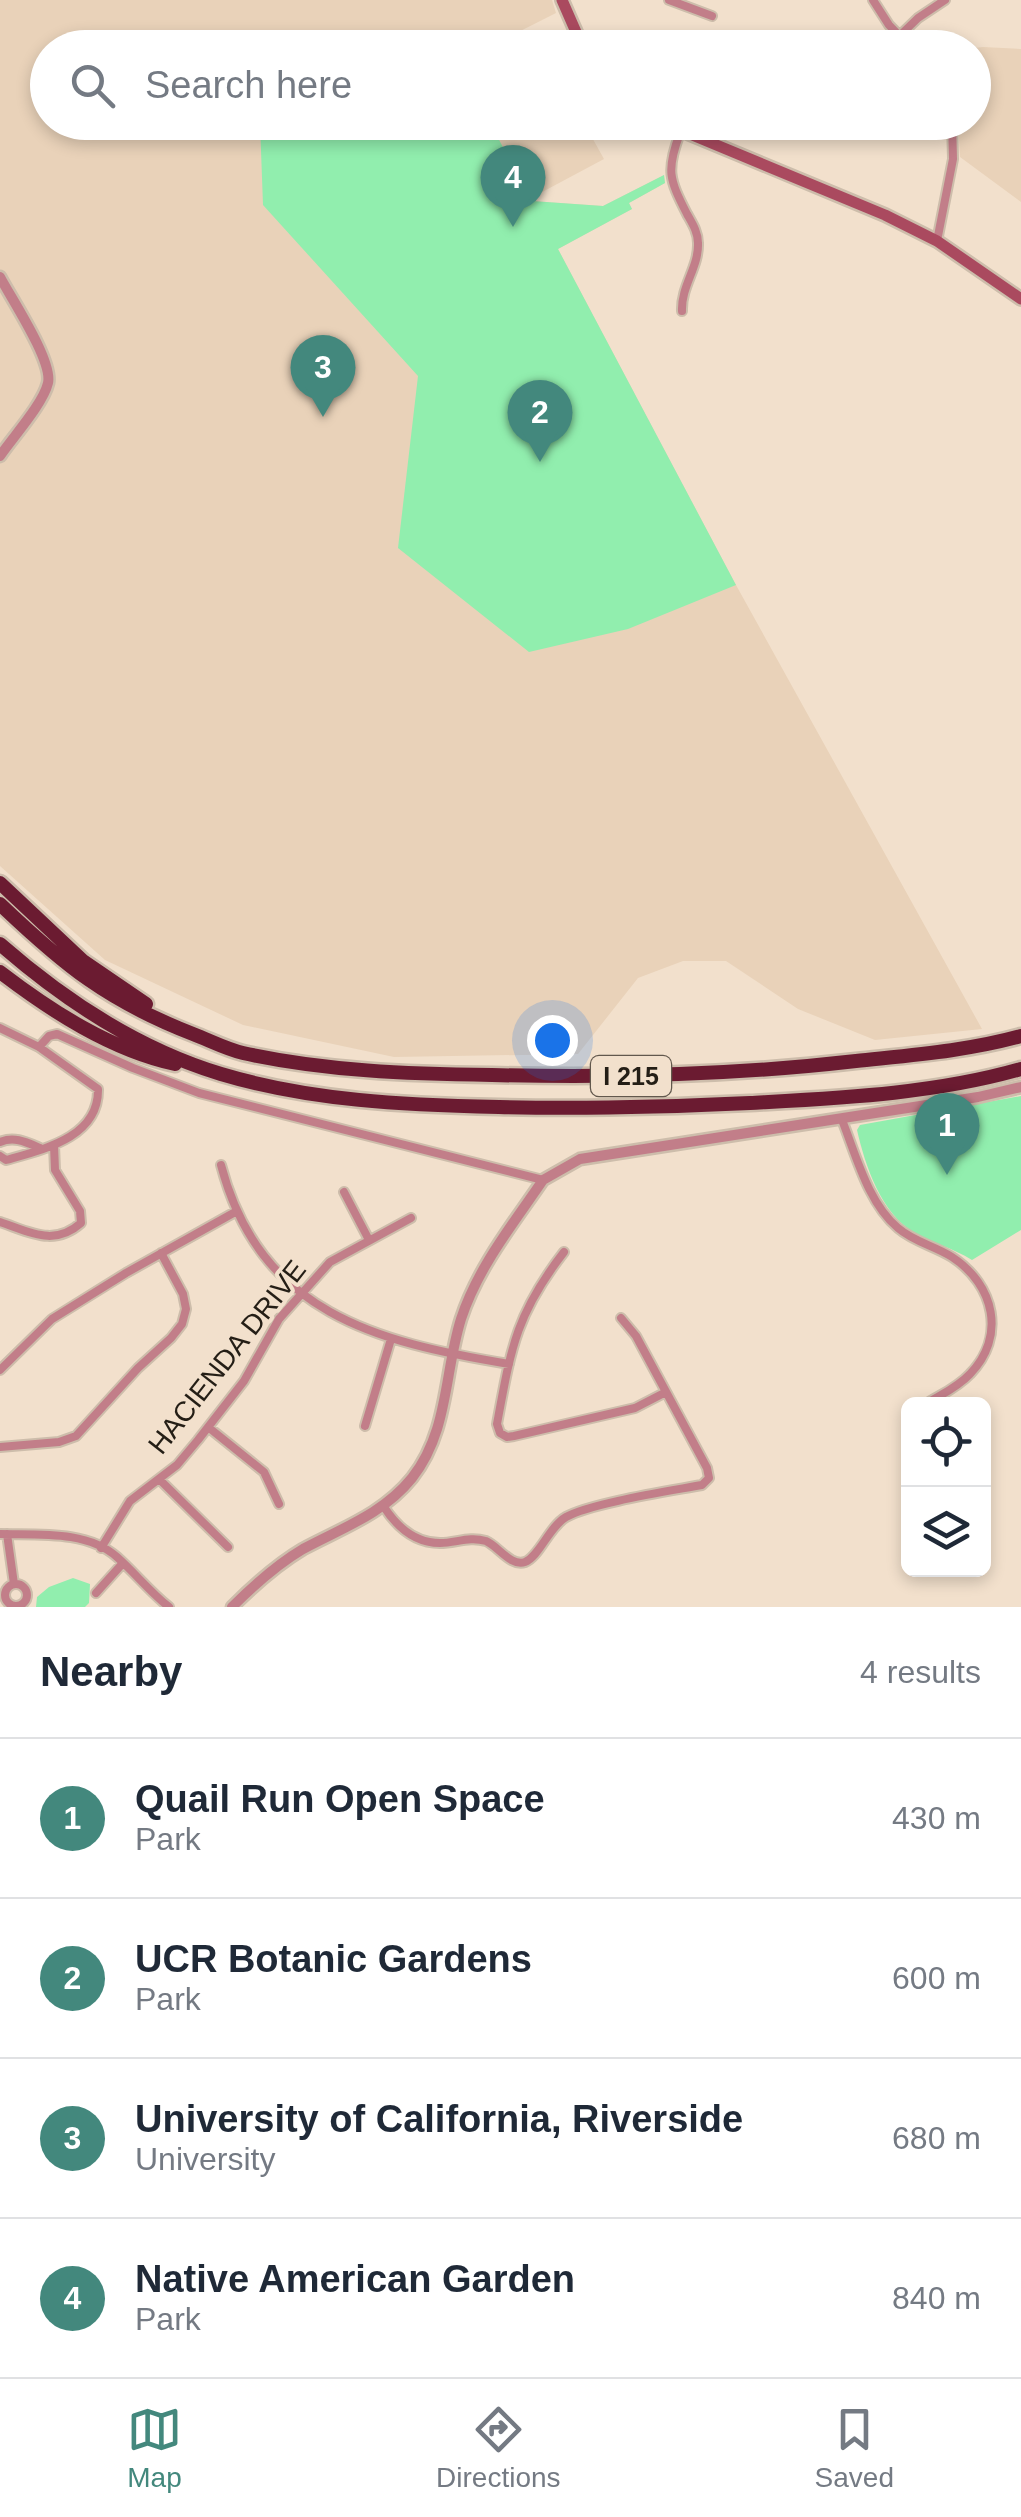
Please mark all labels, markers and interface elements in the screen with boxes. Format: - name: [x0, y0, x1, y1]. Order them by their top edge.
- search box: [30, 30, 991, 140]
- icon: search: [65, 58, 120, 113]
- text: Search here: [145, 64, 352, 106]
- pin: 4: [480, 144, 546, 227]
- pin: 3: [290, 334, 356, 417]
- pin: 2: [508, 380, 572, 462]
- your location: [527, 1015, 578, 1066]
- road number: I 215: [591, 1056, 671, 1096]
- pin: 1: [914, 1092, 980, 1175]
- street label: HACIENDA DRIVE: [142, 1254, 312, 1460]
- map controls: [901, 1397, 991, 1577]
- button: locate: [901, 1397, 991, 1487]
- button: layers: [901, 1487, 991, 1577]
- text: Nearby: [40, 1648, 182, 1695]
- text: 4 results: [860, 1654, 981, 1690]
- text: Quail Run Open Space: [135, 1778, 545, 1820]
- text: 1: [64, 1800, 81, 1836]
- text: 430 m: [892, 1800, 981, 1836]
- text: Park: [135, 1821, 201, 1857]
- text: UCR Botanic Gardens: [135, 1938, 532, 1980]
- text: 2: [64, 1960, 81, 1996]
- text: 600 m: [892, 1960, 981, 1996]
- text: Park: [135, 1981, 201, 2017]
- text: University of California, Riverside: [135, 2098, 743, 2140]
- text: 3: [64, 2120, 81, 2156]
- text: 680 m: [892, 2120, 981, 2156]
- text: University: [135, 2141, 275, 2177]
- text: Native American Garden: [135, 2258, 575, 2300]
- text: 4: [64, 2280, 81, 2316]
- text: 840 m: [892, 2280, 981, 2316]
- text: Park: [135, 2301, 201, 2337]
- tab: Map: [127, 2402, 182, 2494]
- tab: Directions: [436, 2402, 561, 2494]
- tab: Saved: [815, 2402, 894, 2494]

